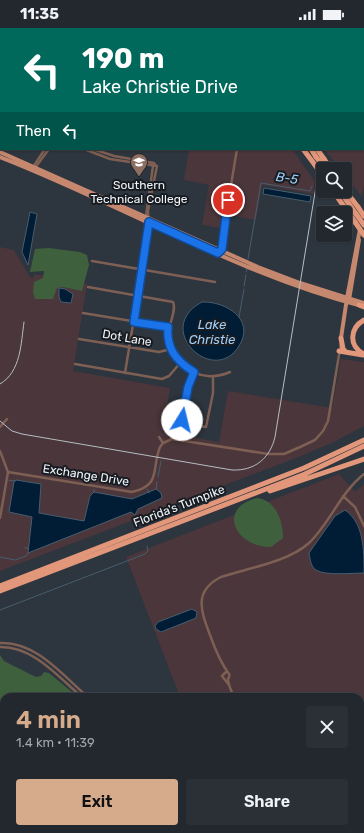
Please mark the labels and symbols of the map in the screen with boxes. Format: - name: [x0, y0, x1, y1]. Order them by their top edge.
- school or university icon: Southern Technical College: [129, 152, 149, 177]
- water label: B-5: [275, 169, 300, 187]
- place label: Southern Technical College: [90, 178, 188, 206]
- pin: [211, 183, 245, 217]
- water label: Lake Christie: [189, 317, 235, 347]
- street label: Dot Lane: [101, 327, 153, 349]
- position arrow: [161, 399, 203, 441]
- street label: Exchange Drive: [42, 461, 130, 489]
- street label: Florida's Turnpike: [131, 482, 227, 530]

